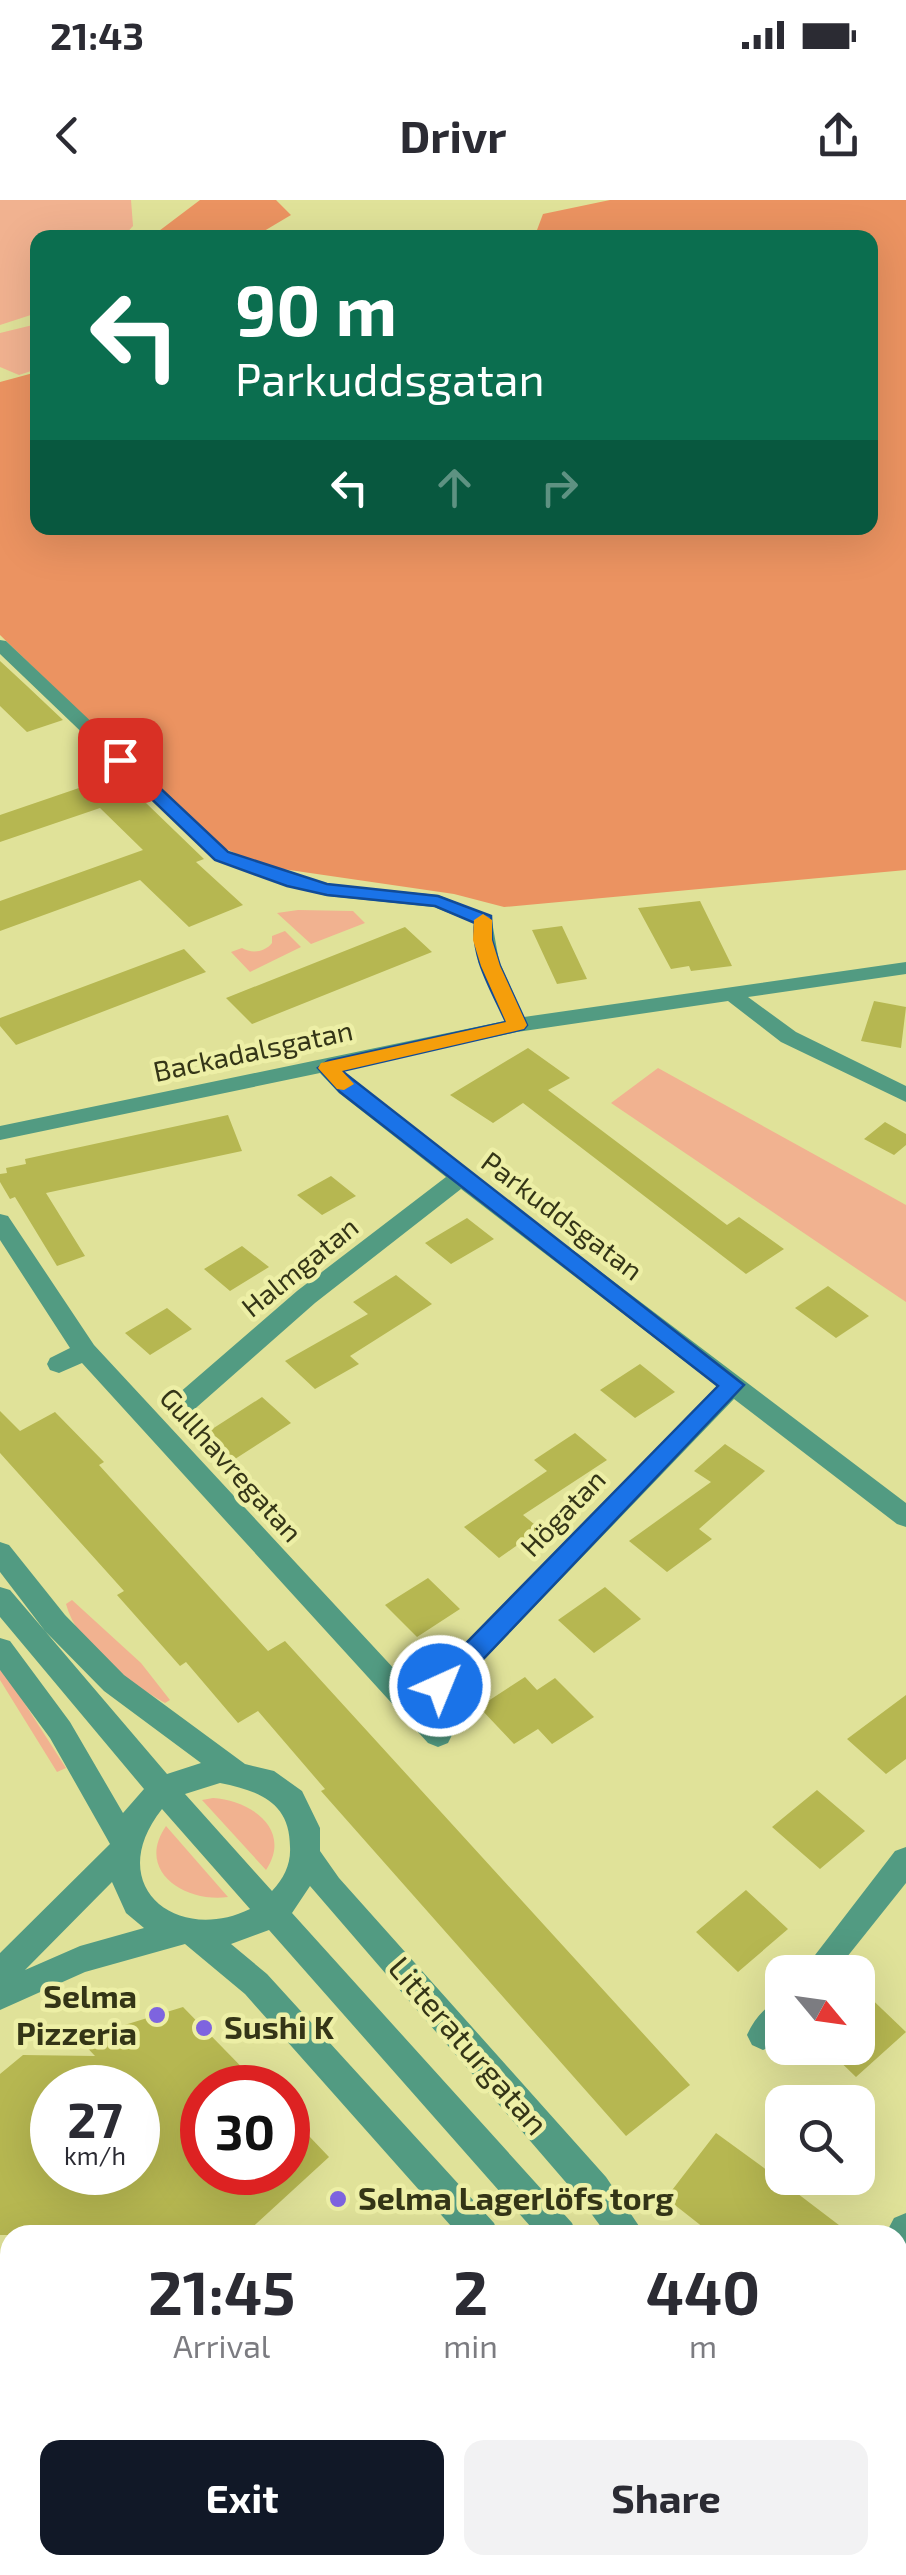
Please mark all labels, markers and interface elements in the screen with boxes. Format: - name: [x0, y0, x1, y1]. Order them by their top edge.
- text: 21:43: [50, 12, 144, 58]
- icon: back: [40, 108, 95, 163]
- text: Drivr: [399, 108, 507, 162]
- icon: share: [811, 108, 866, 163]
- text: 90 m: [235, 266, 397, 350]
- icon: left: [70, 270, 200, 400]
- text: Parkuddsgatan: [235, 351, 545, 405]
- icon: left: [322, 460, 377, 515]
- icon: ahead: [427, 460, 482, 515]
- icon: right: [532, 460, 587, 515]
- pin: [78, 718, 163, 803]
- icon: arrive: [93, 733, 148, 788]
- street label: Backadalsgatan: [150, 1012, 356, 1088]
- street label: Parkuddsgatan: [475, 1144, 650, 1287]
- street label: Halmgatan: [234, 1209, 365, 1324]
- street label: Gullhavregatan: [154, 1380, 310, 1548]
- street label: Högatan: [513, 1462, 612, 1563]
- position arrow: [388, 1634, 492, 1738]
- street label: Litteraturgatan: [382, 1948, 557, 2141]
- north arrow: [765, 1955, 875, 2065]
- map controls: [765, 1955, 875, 2195]
- place label: Selma Pizzeria: [16, 1976, 137, 2051]
- marker: Selma Pizzeria: [146, 2004, 168, 2026]
- place label: Sushi K: [224, 2007, 335, 2045]
- marker: Sushi K: [193, 2017, 215, 2039]
- speed limit sign: 30: [180, 2065, 310, 2195]
- button: search: [765, 2085, 875, 2195]
- text: 27: [67, 2088, 123, 2148]
- text: km/h: [64, 2140, 126, 2170]
- place label: Selma Lagerlöfs torg: [358, 2178, 674, 2216]
- marker: Selma Lagerlöfs torg: [327, 2188, 349, 2210]
- text: 21:45: [148, 2255, 295, 2327]
- text: 2: [453, 2255, 488, 2327]
- text: 440: [646, 2255, 760, 2327]
- text: Arrival: [173, 2326, 270, 2364]
- text: min: [443, 2326, 498, 2364]
- text: m: [689, 2326, 717, 2364]
- button: Exit: [40, 2440, 444, 2555]
- button: Share: [464, 2440, 868, 2555]

